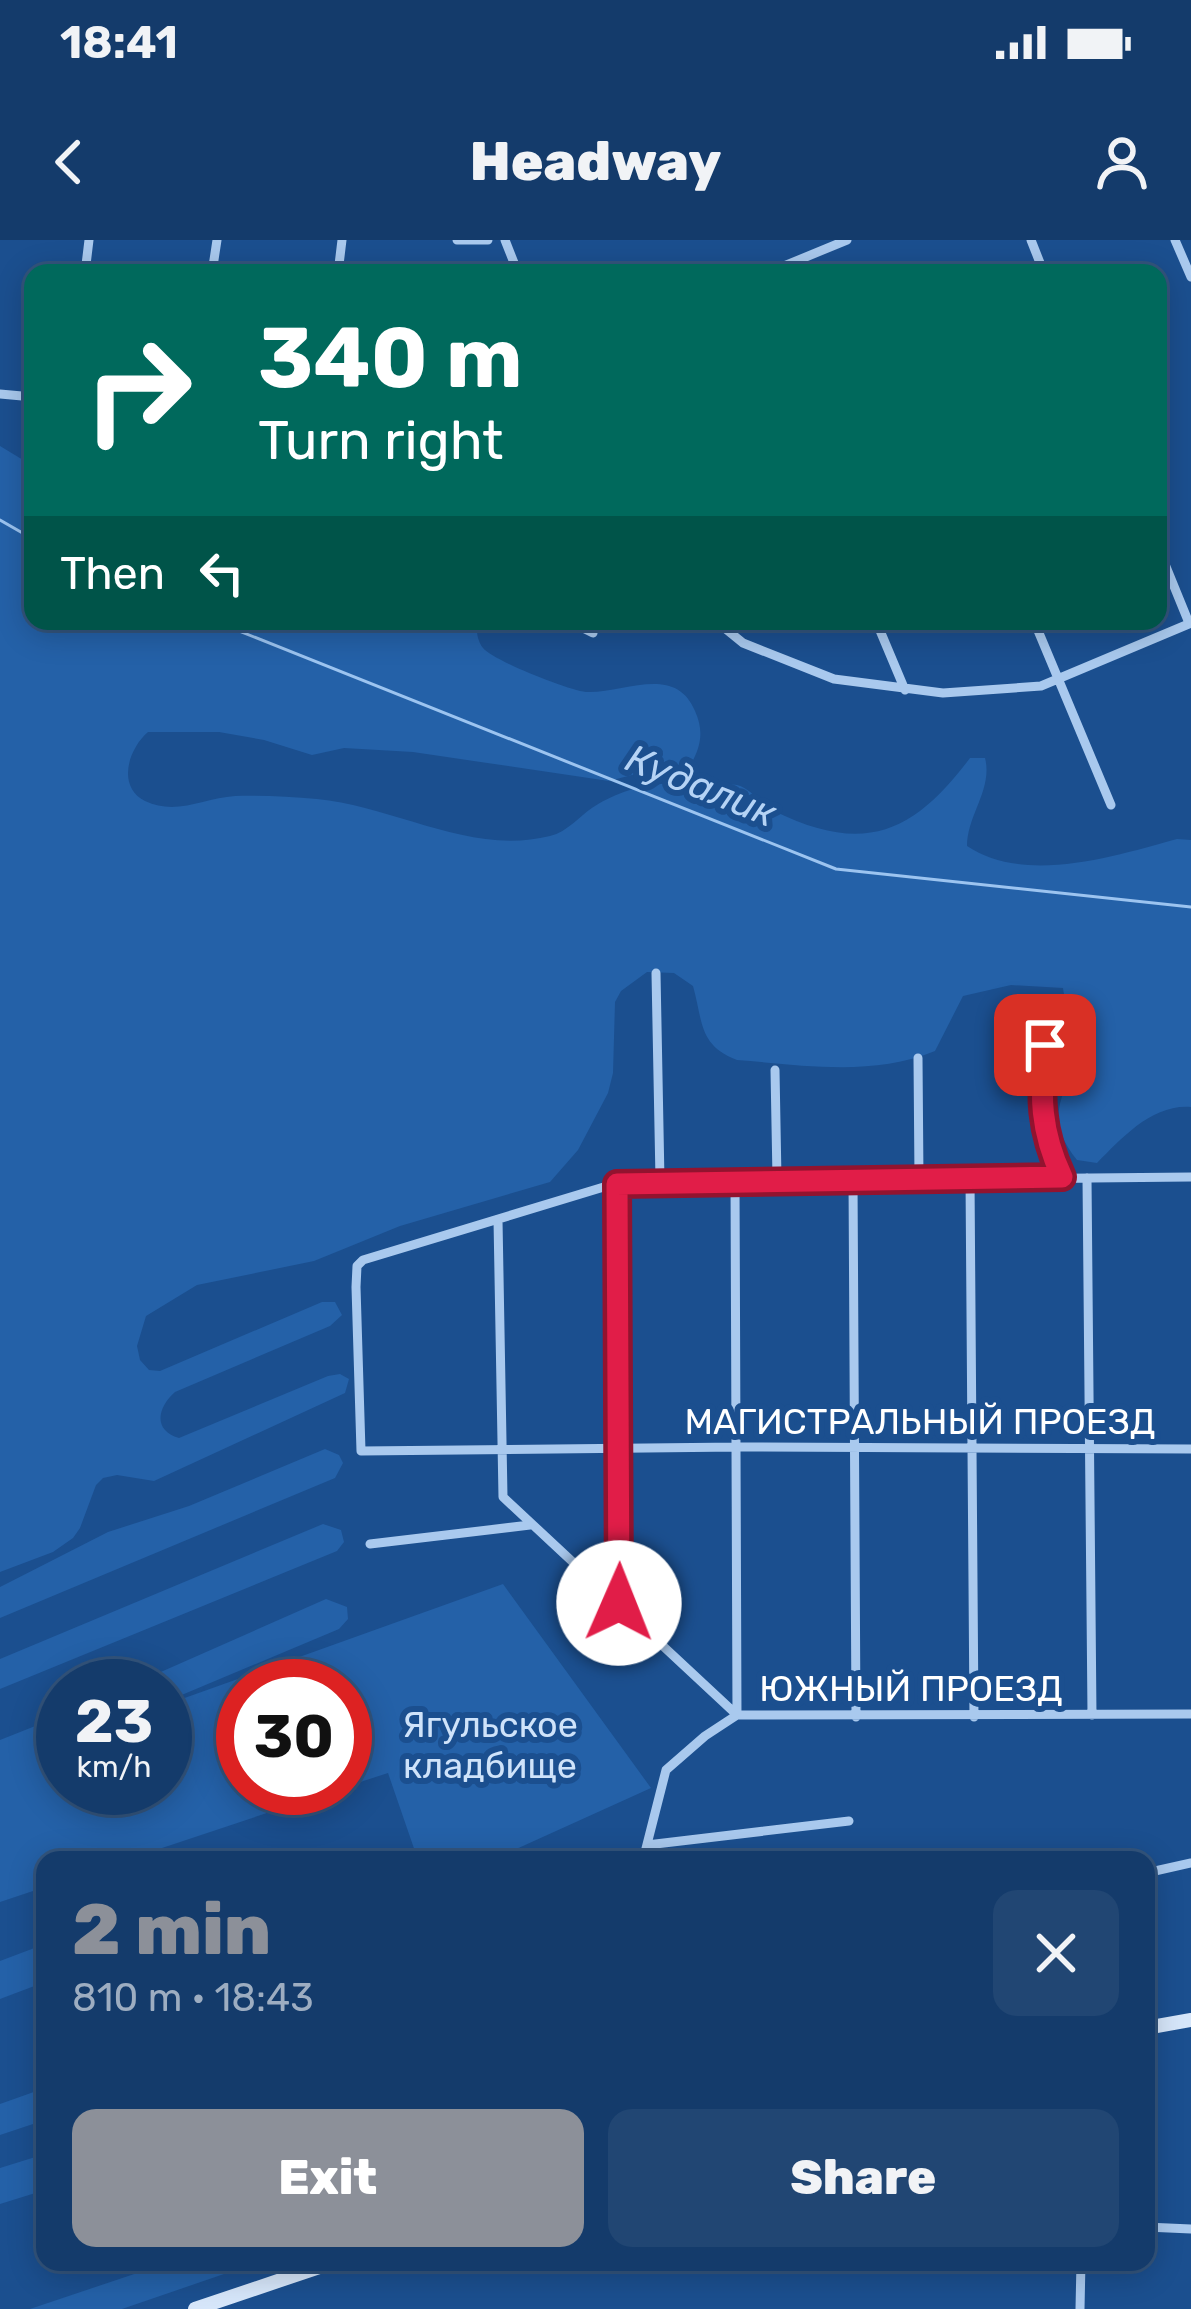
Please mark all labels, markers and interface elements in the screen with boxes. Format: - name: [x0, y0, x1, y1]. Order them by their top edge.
- text: 18:41: [60, 16, 178, 69]
- icon: back: [36, 129, 102, 195]
- icon: person: [1089, 129, 1155, 195]
- text: Headway: [470, 130, 721, 194]
- text: 340 m: [258, 308, 523, 408]
- icon: right: [60, 312, 216, 468]
- text: Turn right: [258, 409, 503, 473]
- icon: left: [189, 540, 255, 606]
- text: Then: [60, 547, 165, 600]
- water label: Кудалик: [619, 735, 783, 837]
- pin: [994, 994, 1096, 1096]
- icon: arrive: [1012, 1012, 1078, 1078]
- street label: МАГИСТРАЛЬНЫЙ ПРОЕЗД: [684, 1400, 1156, 1443]
- position arrow: [556, 1540, 682, 1666]
- speed limit sign: 30: [216, 1659, 372, 1815]
- street label: ЮЖНЫЙ ПРОЕЗД: [759, 1667, 1063, 1710]
- text: 23: [75, 1686, 153, 1757]
- park label: Ягульское кладбище: [402, 1703, 578, 1787]
- text: km/h: [77, 1749, 151, 1785]
- text: 2 min: [72, 1887, 271, 1972]
- button: close: [993, 1890, 1119, 2016]
- text: 810 m · 18:43: [72, 1975, 314, 2021]
- button: Exit: [72, 2109, 584, 2247]
- button: Share: [608, 2109, 1119, 2247]

